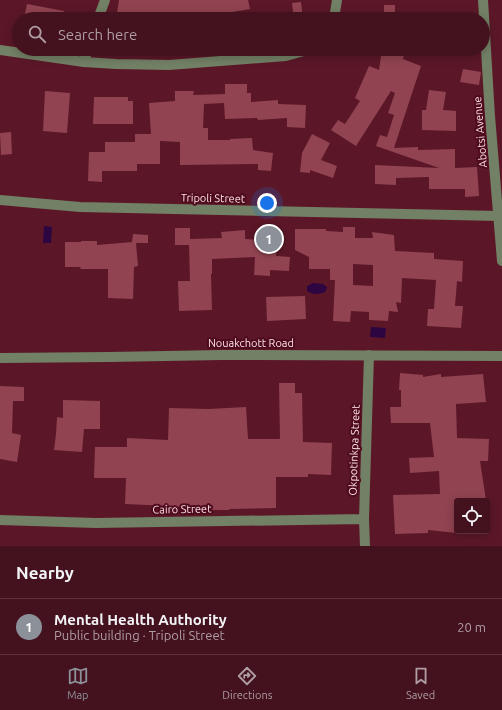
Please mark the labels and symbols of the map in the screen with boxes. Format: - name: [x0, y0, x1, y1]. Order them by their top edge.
- street label: Abotsi Avenue: [471, 96, 489, 168]
- street label: Tripoli Street: [181, 191, 246, 205]
- your location: [257, 193, 277, 213]
- pin: 1: [256, 224, 282, 254]
- street label: Nouakchott Road: [208, 337, 294, 349]
- street label: Okpotinkpa Street: [346, 404, 362, 496]
- street label: Cairo Street: [152, 502, 212, 516]

